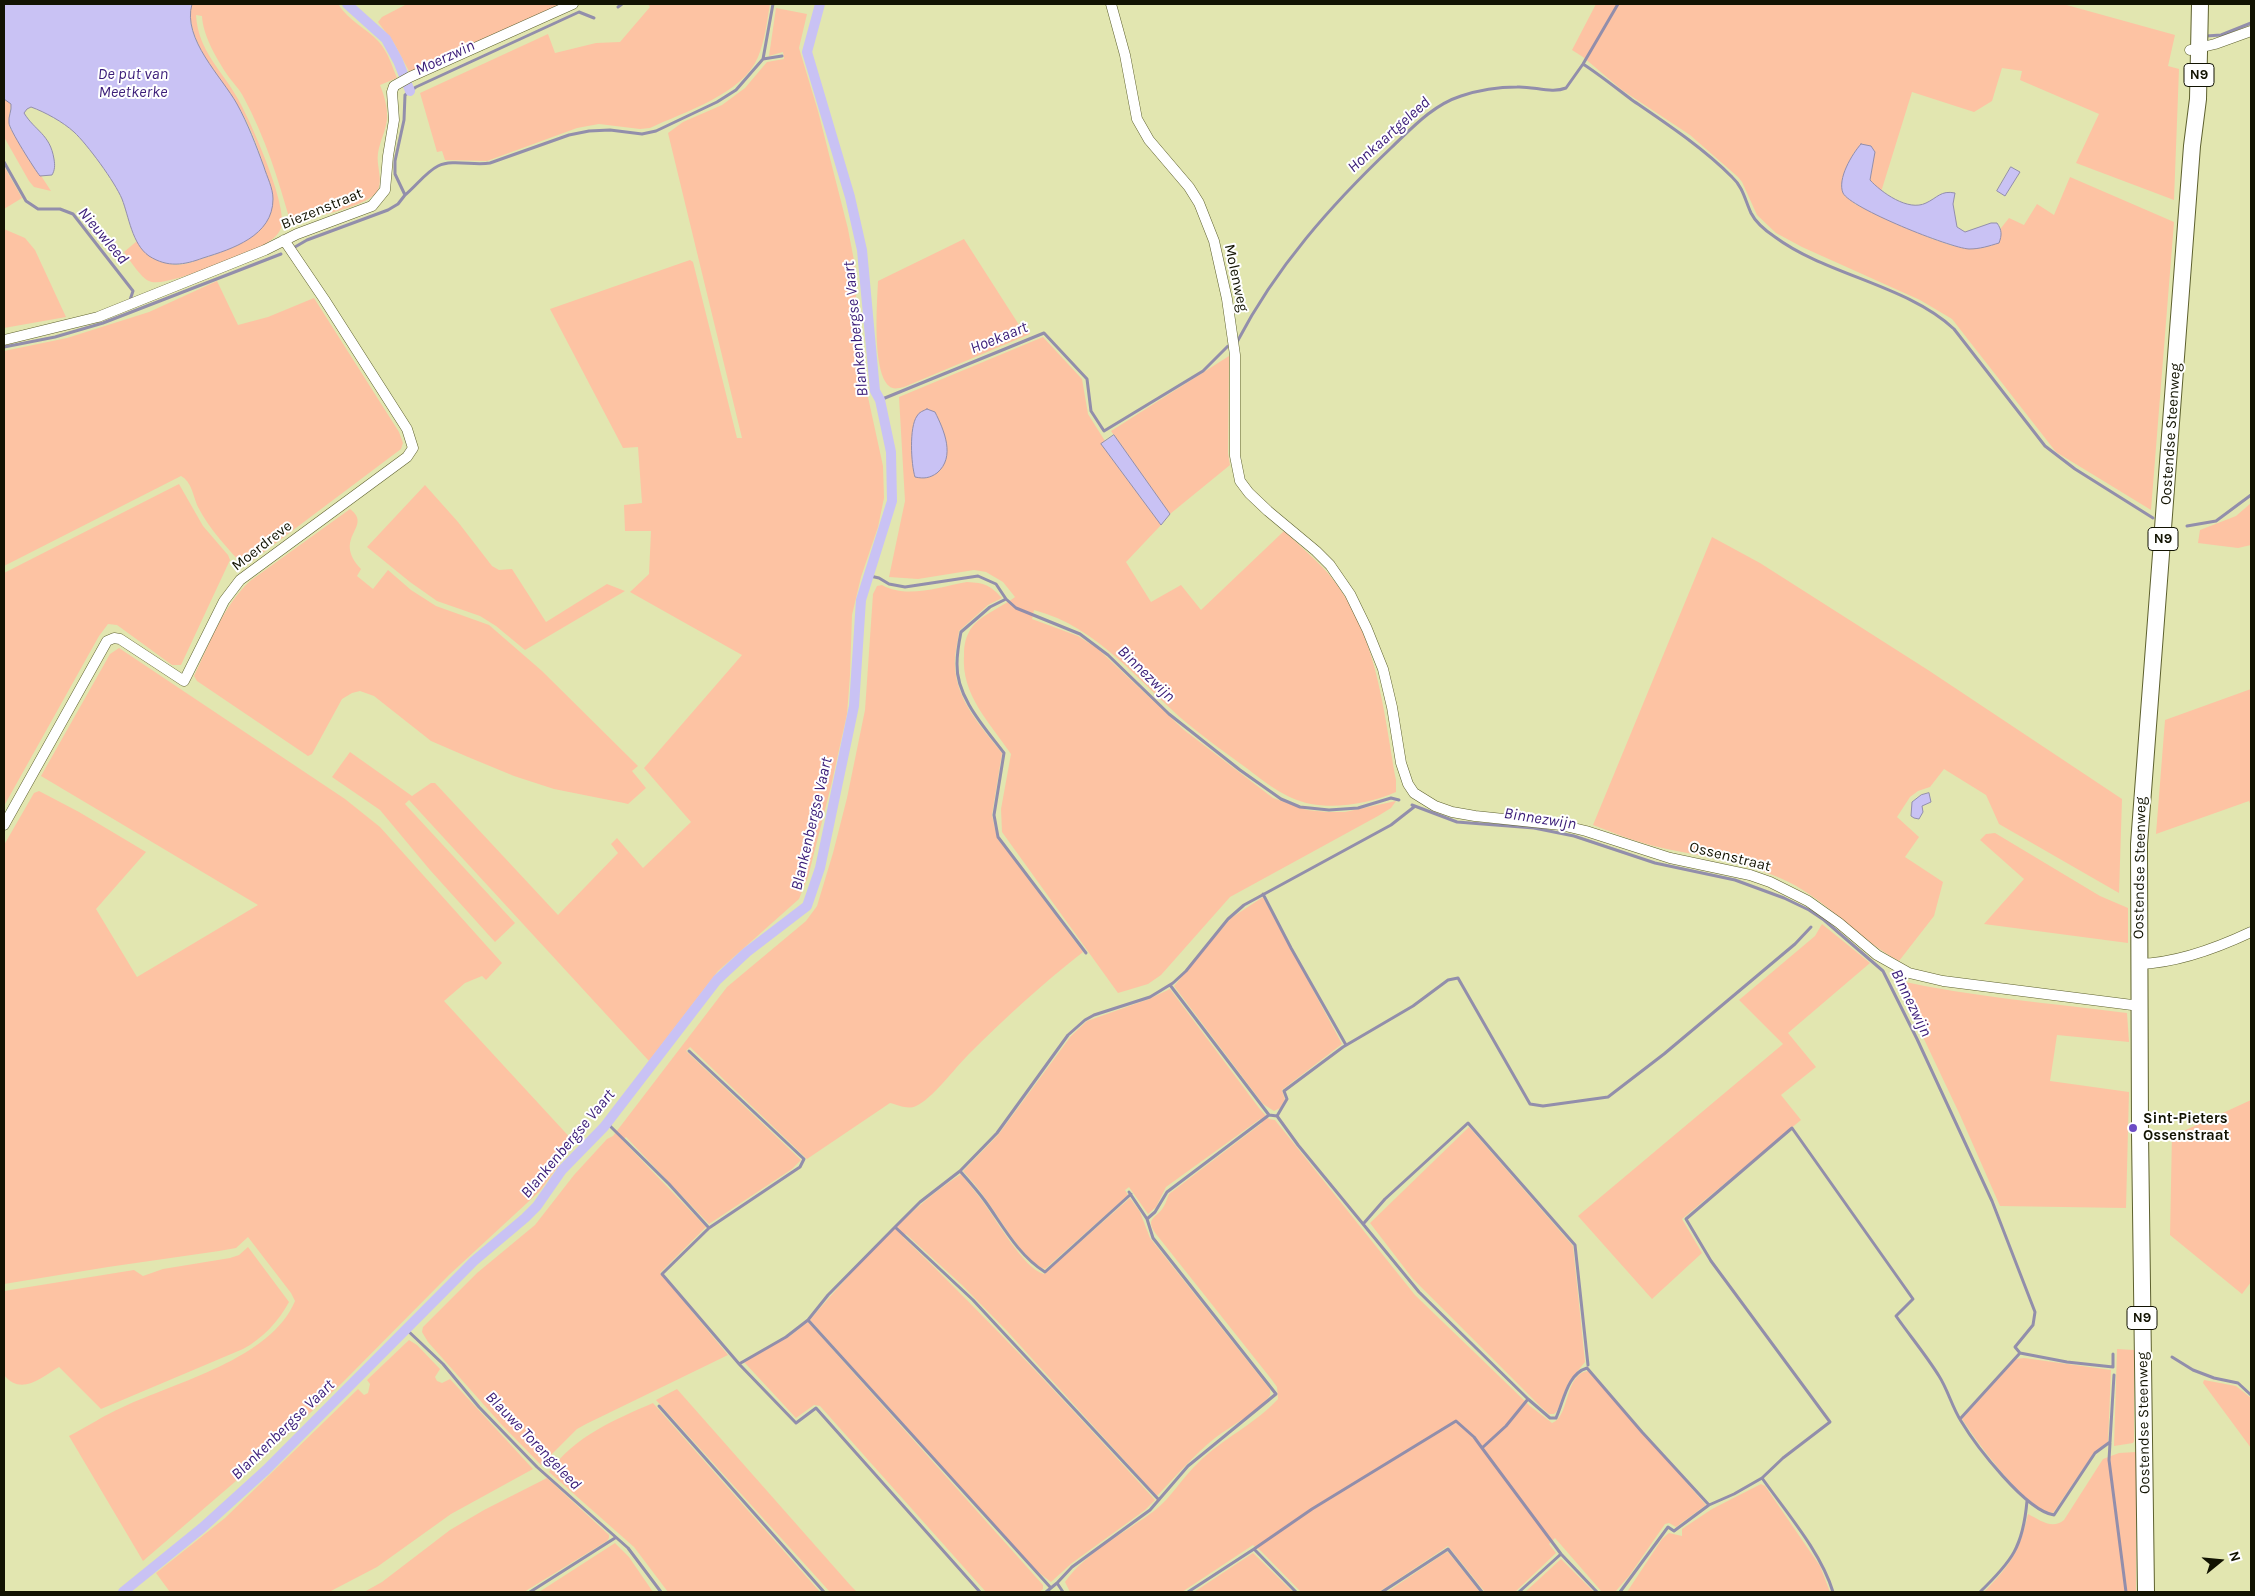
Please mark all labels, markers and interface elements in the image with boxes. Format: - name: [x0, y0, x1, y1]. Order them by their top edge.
- water label: Moerzwin: [412, 36, 478, 80]
- water label: De put van Meetkerke: [98, 64, 168, 102]
- road number: N9: [2184, 64, 2214, 86]
- water label: Honkaartgeleed: [1344, 93, 1434, 177]
- street label: Biezenstraat: [279, 184, 365, 234]
- water label: Nieuwleed: [74, 204, 132, 268]
- street label: Molenweg: [1220, 242, 1252, 314]
- water label: Blankenbergse Vaart: [839, 260, 873, 398]
- water label: Hoekaart: [968, 318, 1030, 358]
- street label: Oostendse Steenweg: [2157, 362, 2185, 506]
- street label: Moerdreve: [228, 517, 296, 575]
- road number: N9: [2148, 528, 2178, 550]
- water label: Binnezwijn: [1113, 642, 1179, 706]
- water label: Blankenbergse Vaart: [787, 755, 837, 893]
- street label: Oostendse Steenweg: [2130, 797, 2150, 939]
- water label: Binnezwijn: [1503, 804, 1577, 834]
- street label: Ossenstraat: [1687, 838, 1773, 876]
- water label: Binnezwijn: [1886, 966, 1936, 1040]
- water label: Blankenbergse Vaart: [517, 1086, 619, 1202]
- place label: Sint-Pieters Ossenstraat: [2143, 1110, 2230, 1145]
- marker: Sint-Pieters Ossenstraat: [2127, 1122, 2139, 1134]
- road number: N9: [2127, 1306, 2157, 1330]
- street label: Oostendse Steenweg: [2134, 1352, 2154, 1494]
- water label: Blankenbergse Vaart: [227, 1376, 339, 1484]
- water label: Blauwe Torengeleed: [481, 1388, 585, 1494]
- north arrow: [2195, 1536, 2245, 1586]
- text: N: [2225, 1549, 2244, 1564]

